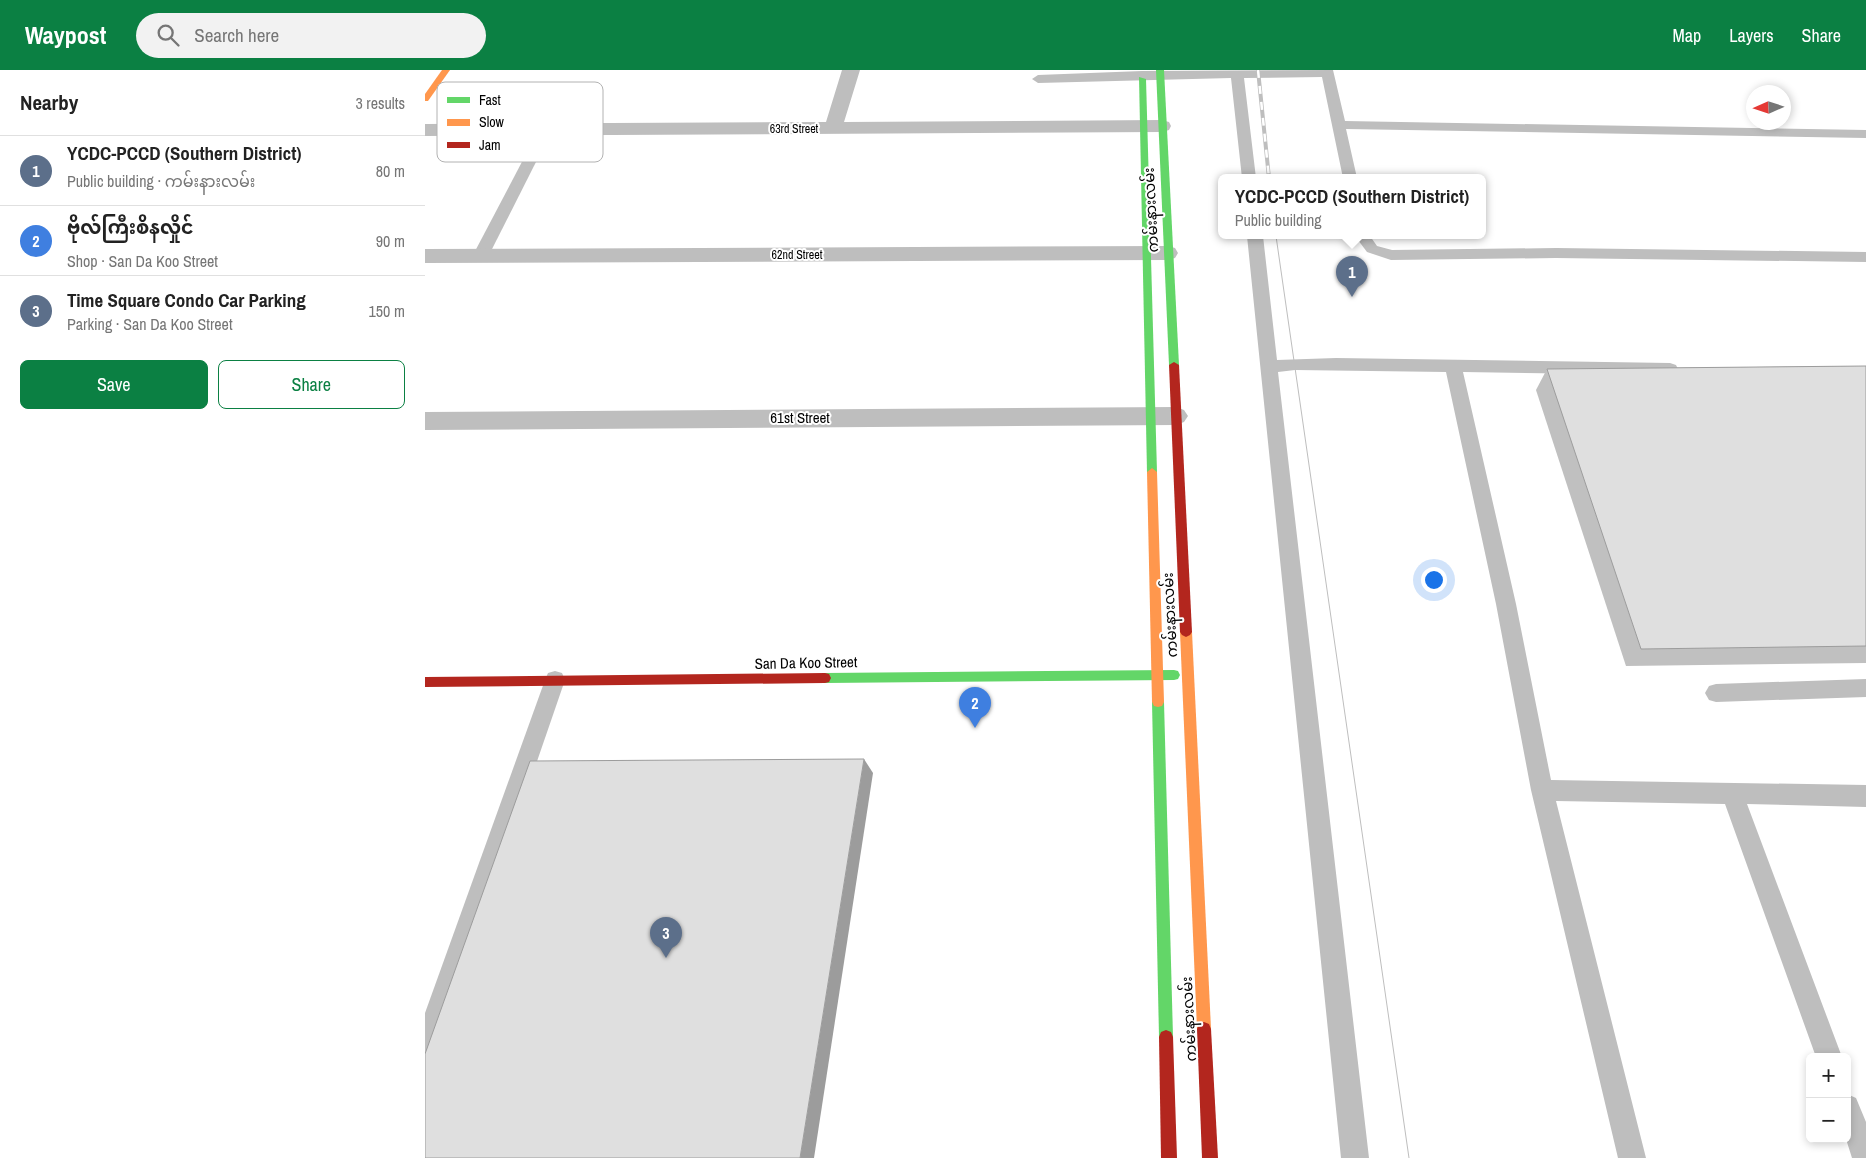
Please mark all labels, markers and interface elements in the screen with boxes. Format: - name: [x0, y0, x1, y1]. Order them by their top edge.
- search box: [136, 13, 486, 58]
- text: Waypost: [25, 19, 106, 51]
- icon: search: [154, 21, 182, 49]
- text: Search here: [194, 22, 279, 48]
- text: Map: [1673, 23, 1701, 48]
- text: Layers: [1729, 23, 1774, 48]
- text: Share: [1802, 23, 1841, 48]
- legend: [437, 82, 603, 162]
- north arrow: [1746, 85, 1791, 130]
- text: Nearby: [20, 88, 78, 117]
- text: Fast: [479, 91, 501, 109]
- text: 3 results: [355, 92, 405, 114]
- text: Slow: [479, 113, 505, 131]
- street label: 63rd Street: [770, 121, 819, 137]
- text: Jam: [479, 136, 501, 154]
- text: YCDC-PCCD (Southern District): [67, 140, 302, 166]
- text: 1: [32, 160, 40, 182]
- text: 80 m: [376, 160, 405, 182]
- street label: ကမ်းနားလမ်း: [1138, 167, 1165, 253]
- text: Public building · ကမ်းနားလမ်း: [67, 170, 255, 192]
- popup: [1218, 174, 1486, 239]
- text: YCDC-PCCD (Southern District): [1235, 183, 1469, 209]
- text: Public building: [1235, 209, 1322, 231]
- text: ဗိုလ်ကြီးစိနလှိုင်: [67, 214, 194, 240]
- text: 2: [32, 230, 40, 252]
- text: 90 m: [376, 230, 405, 252]
- street label: 62nd Street: [772, 247, 823, 263]
- text: Shop · San Da Koo Street: [67, 250, 218, 272]
- pin: 1: [1336, 256, 1368, 297]
- text: Time Square Condo Car Parking: [67, 287, 306, 313]
- text: 3: [32, 300, 40, 322]
- text: 150 m: [369, 300, 405, 322]
- text: Parking · San Da Koo Street: [67, 313, 233, 335]
- button: Save: [20, 360, 208, 409]
- button: Share: [218, 360, 405, 409]
- street label: 61st Street: [770, 407, 830, 428]
- your location: [1421, 567, 1447, 593]
- street label: ကမ်းနားလမ်း: [1157, 572, 1184, 658]
- street label: San Da Koo Street: [755, 651, 858, 674]
- pin: 2: [959, 687, 991, 728]
- pin: 3: [650, 917, 682, 958]
- street label: ကမ်းနားလမ်း: [1176, 976, 1203, 1062]
- map controls: [1806, 1053, 1851, 1143]
- button: +: [1806, 1053, 1851, 1098]
- button: −: [1806, 1098, 1851, 1143]

